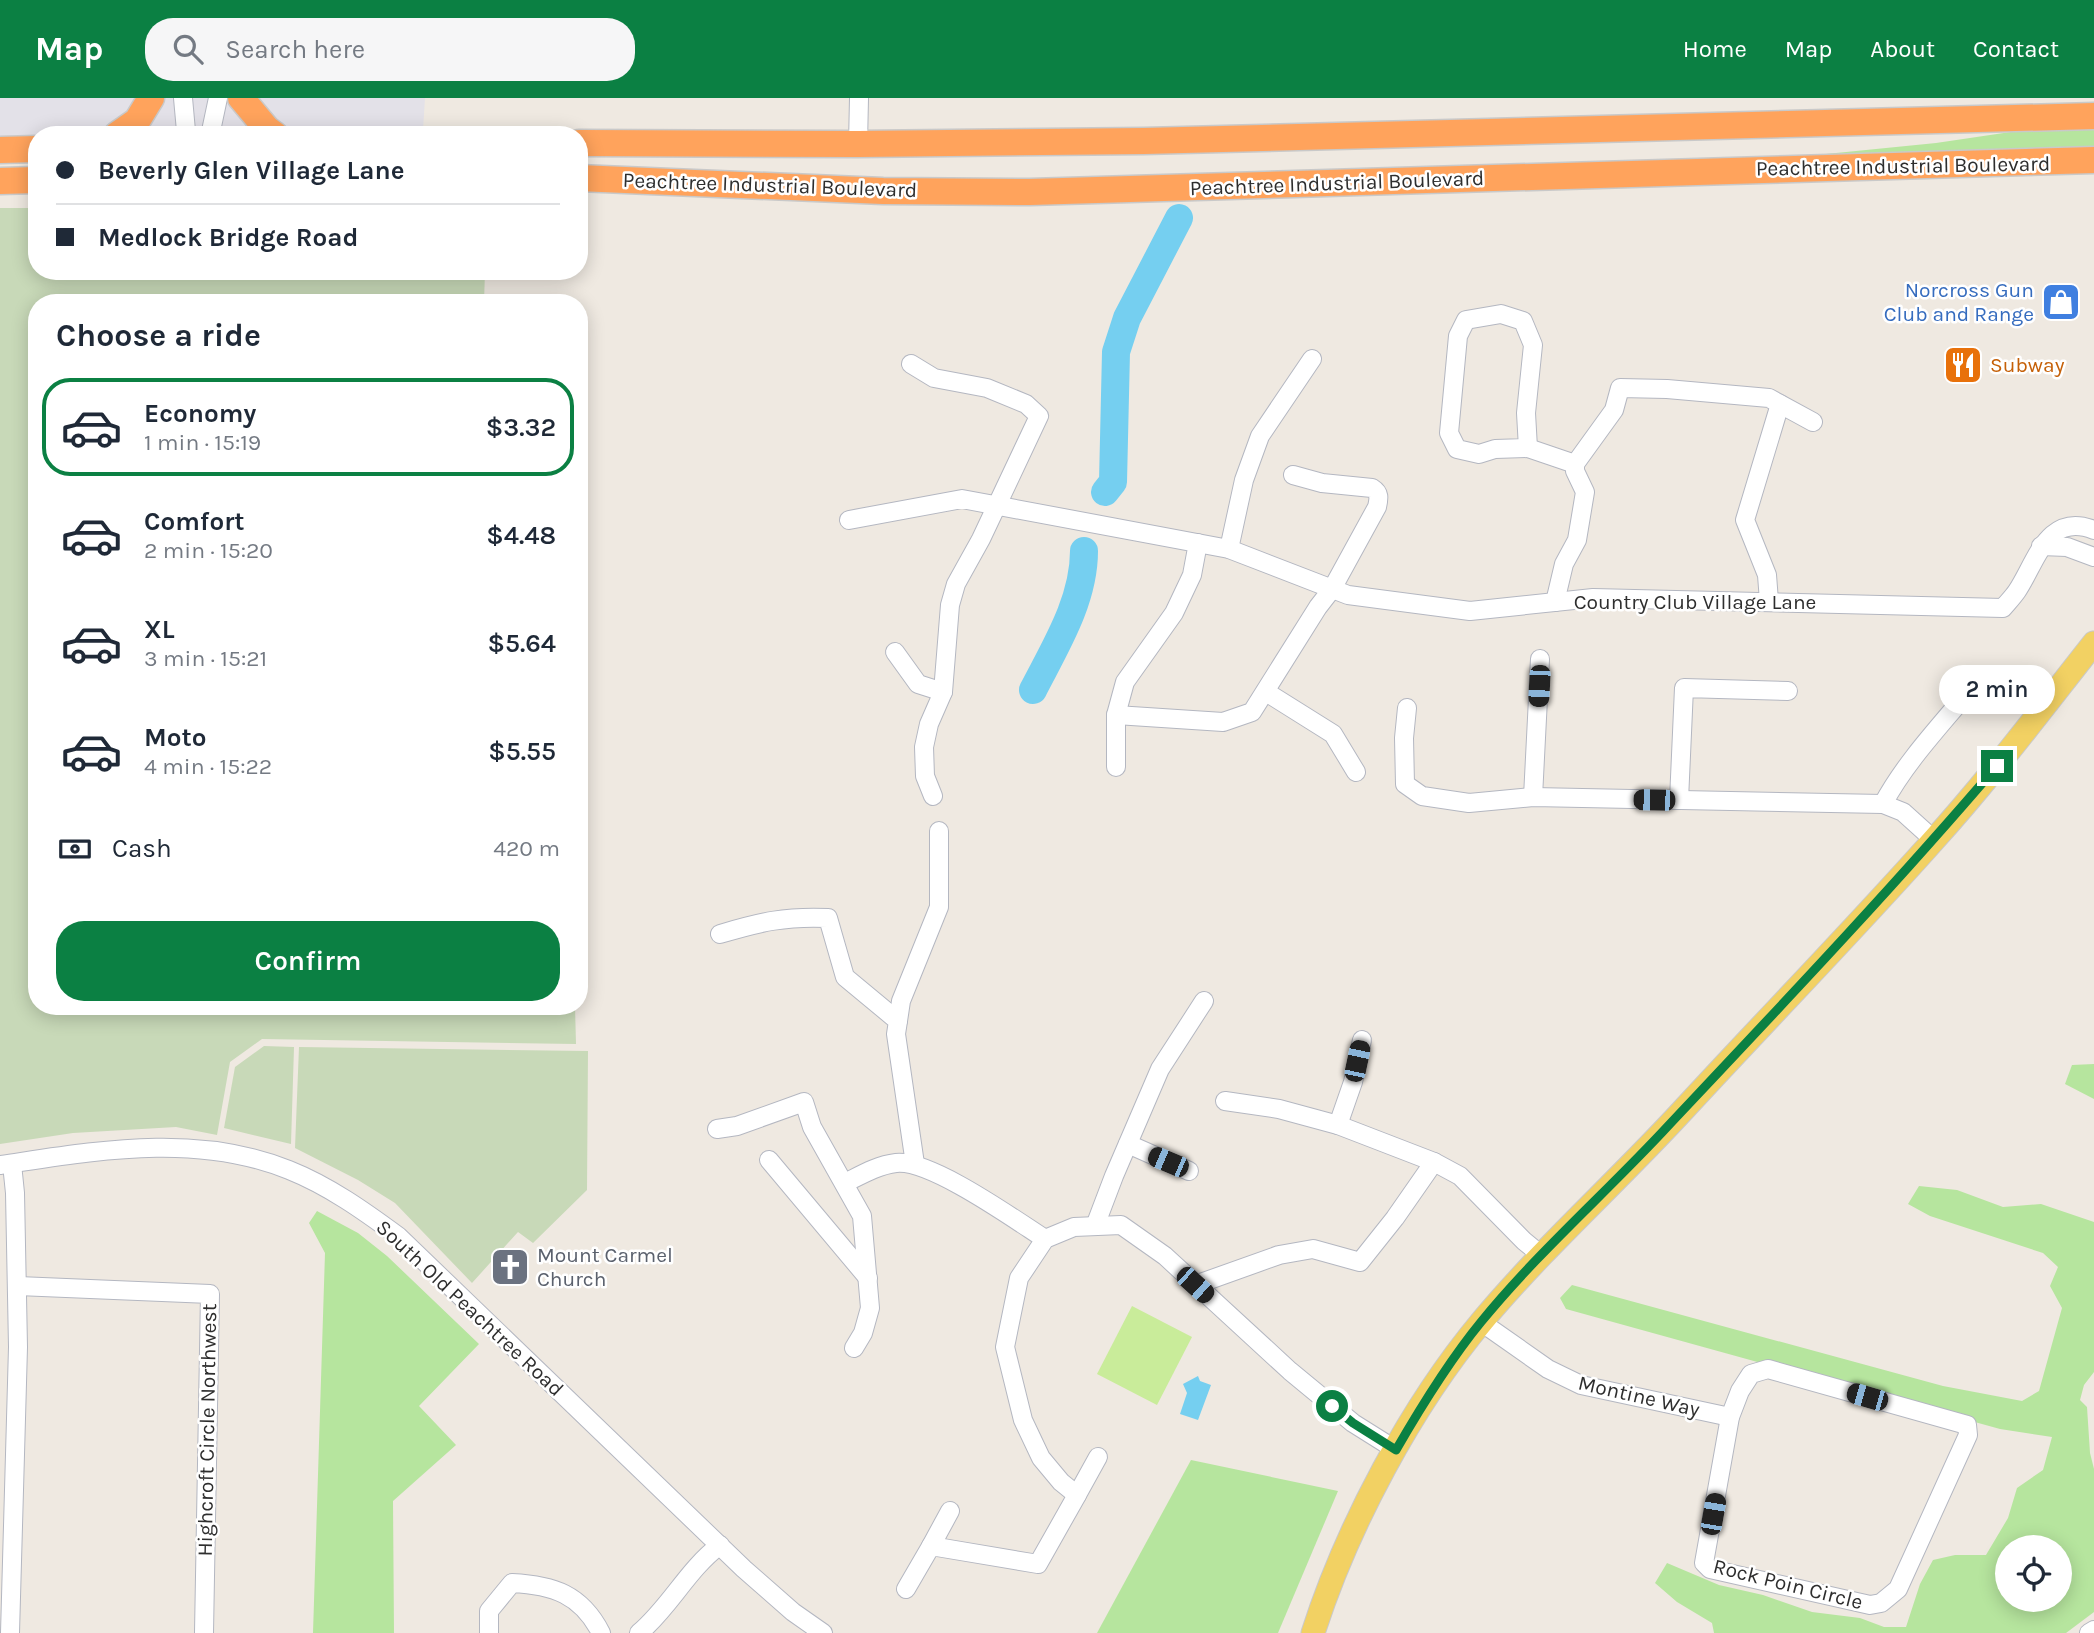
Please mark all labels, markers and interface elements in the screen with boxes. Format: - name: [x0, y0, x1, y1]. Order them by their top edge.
- search box: [145, 18, 635, 81]
- text: Map: [35, 30, 103, 68]
- icon: search: [169, 30, 207, 68]
- text: Search here: [225, 34, 365, 65]
- text: Home: [1683, 35, 1747, 63]
- text: Map: [1785, 35, 1832, 63]
- text: About: [1870, 35, 1935, 63]
- text: Contact: [1973, 35, 2059, 63]
- street label: Peachtree Industrial Boulevard: [1756, 151, 2050, 181]
- text: Beverly Glen Village Lane: [98, 155, 405, 186]
- street label: Peachtree Industrial Boulevard: [1189, 166, 1485, 200]
- street label: Peachtree Industrial Boulevard: [622, 168, 918, 202]
- text: Medlock Bridge Road: [98, 222, 359, 253]
- place label: Norcross Gun Club and Range: [1884, 278, 2034, 326]
- shop icon: Norcross Gun Club and Range: [2040, 281, 2082, 323]
- text: Choose a ride: [56, 317, 261, 354]
- restaurant icon: Subway: [1942, 344, 1984, 386]
- place label: Subway: [1990, 353, 2065, 377]
- icon: car: [60, 396, 123, 459]
- text: Economy: [144, 398, 256, 429]
- text: $3.32: [486, 412, 556, 443]
- text: 1 min · 15:19: [144, 429, 261, 456]
- icon: car: [60, 504, 123, 567]
- text: Comfort: [144, 506, 245, 537]
- text: $4.48: [486, 520, 556, 551]
- text: 2 min · 15:20: [144, 537, 273, 564]
- street label: Country Club Village Lane: [1574, 590, 1816, 614]
- icon: car: [60, 612, 123, 675]
- text: XL: [144, 614, 175, 645]
- text: $5.64: [487, 628, 556, 659]
- text: 3 min · 15:21: [144, 645, 267, 672]
- car: [1528, 664, 1551, 708]
- callout: 2 min: [1939, 664, 2055, 714]
- text: 2 min: [1966, 676, 2028, 703]
- icon: car: [60, 720, 123, 783]
- text: Moto: [144, 722, 206, 753]
- text: $5.55: [488, 736, 556, 767]
- route end: [1981, 750, 2013, 782]
- text: 4 min · 15:22: [144, 753, 272, 780]
- car: [1633, 789, 1676, 811]
- icon: cash: [56, 830, 94, 868]
- text: Cash: [112, 833, 172, 864]
- text: 420 m: [493, 835, 560, 862]
- button: Confirm: [56, 921, 560, 1001]
- car: [1343, 1038, 1372, 1084]
- car: [1145, 1144, 1192, 1180]
- street label: South Old Peachtree Road: [371, 1215, 569, 1401]
- place label: Mount Carmel Church: [537, 1243, 673, 1291]
- church icon: Mount Carmel Church: [489, 1246, 531, 1288]
- car: [1173, 1263, 1218, 1307]
- street label: Highcroft Circle Northwest: [193, 1303, 221, 1557]
- street label: Montine Way: [1576, 1370, 1702, 1422]
- car: [1844, 1381, 1891, 1413]
- route start: [1316, 1390, 1348, 1422]
- car: [1700, 1491, 1727, 1537]
- map controls: [1995, 1535, 2072, 1612]
- button: locate: [1995, 1535, 2072, 1612]
- street label: Rock Poin Circle: [1711, 1554, 1865, 1614]

